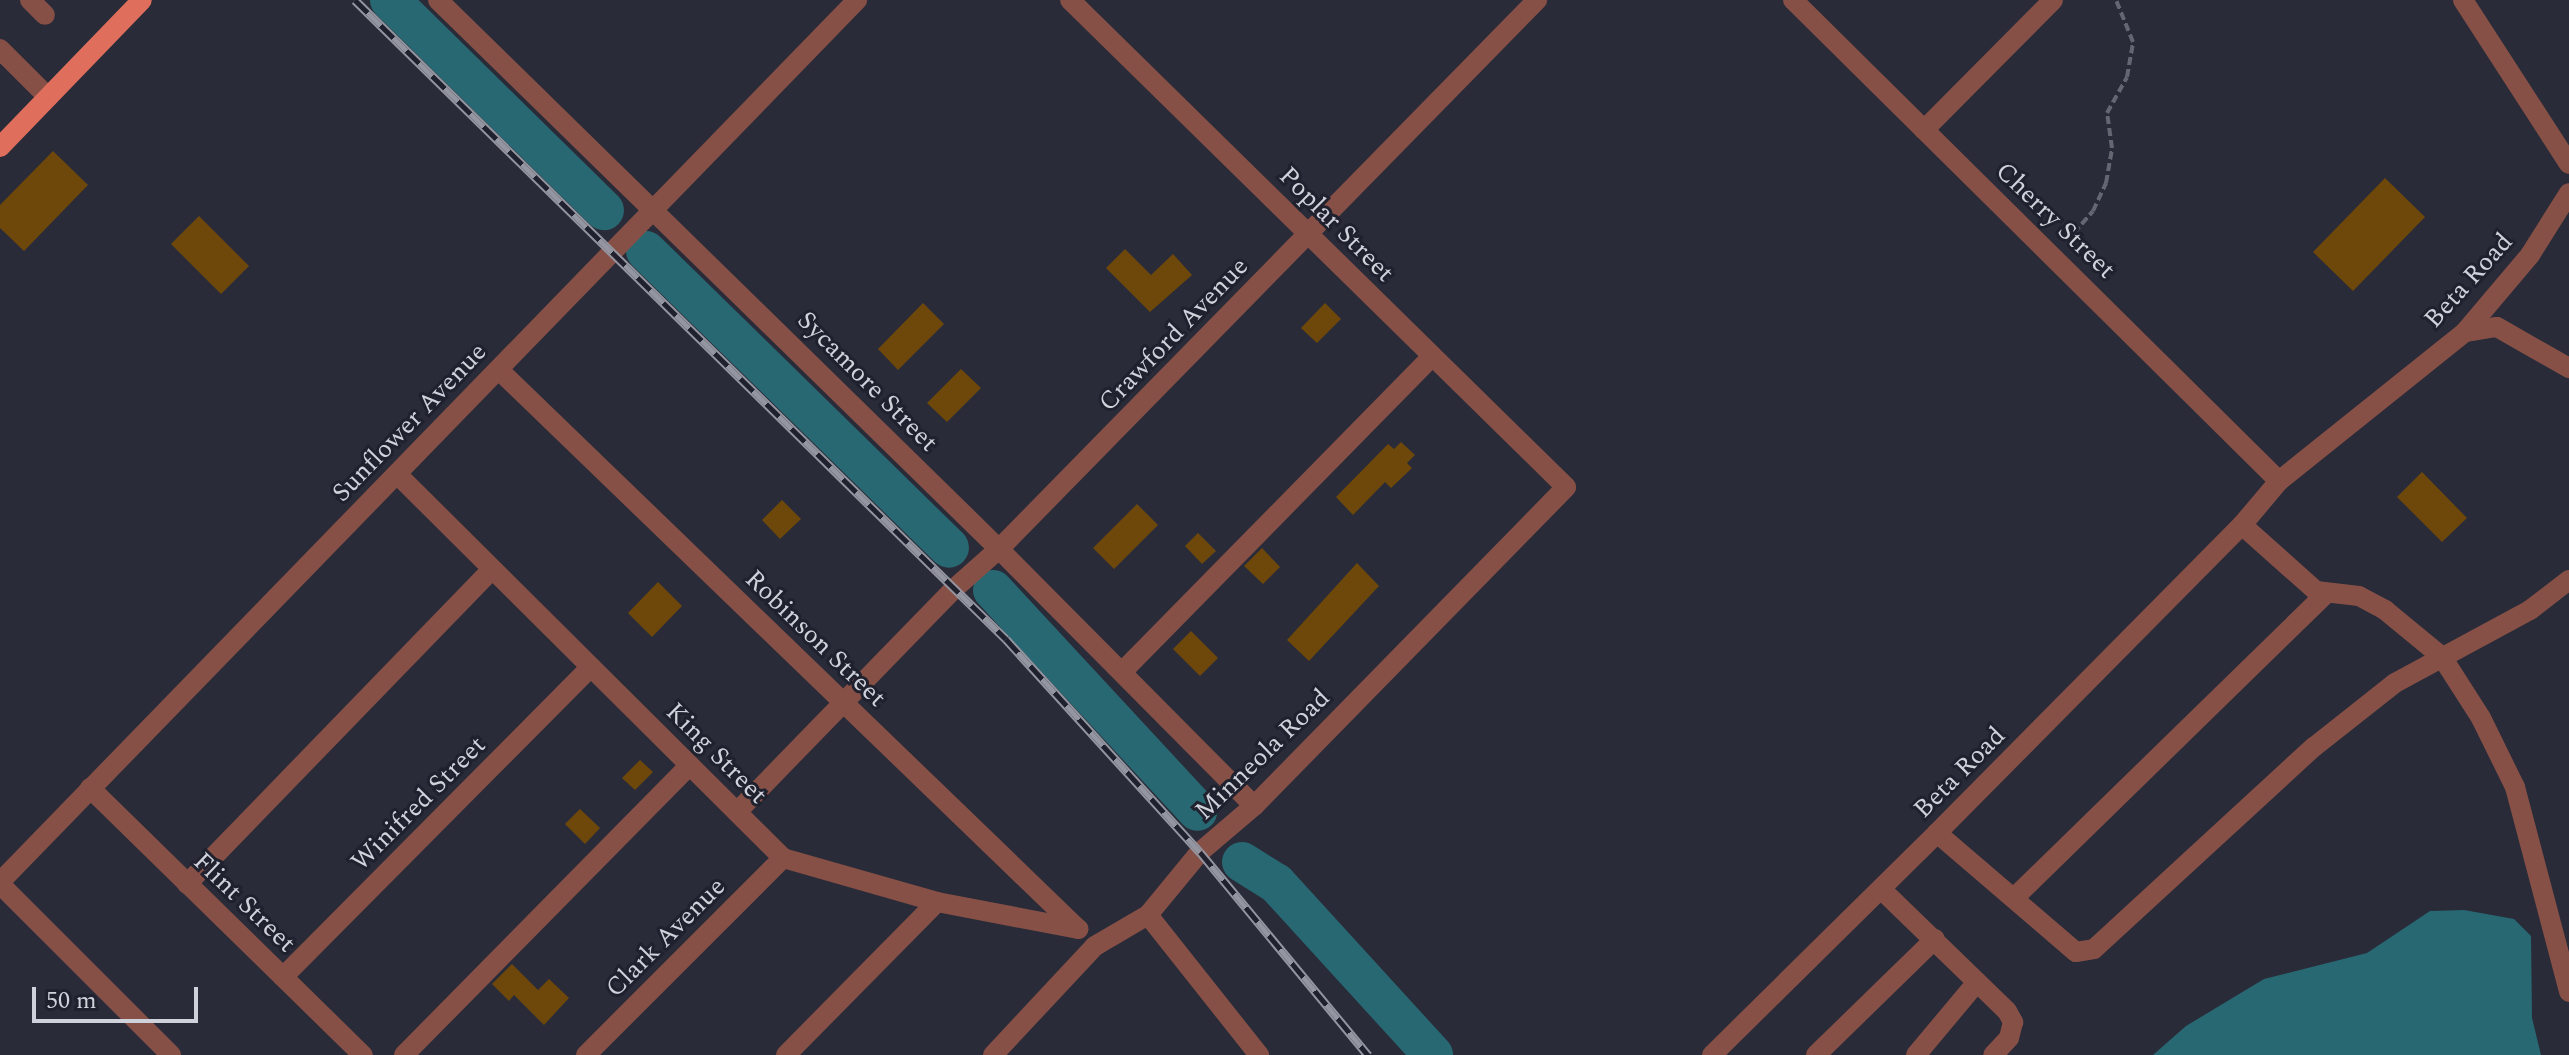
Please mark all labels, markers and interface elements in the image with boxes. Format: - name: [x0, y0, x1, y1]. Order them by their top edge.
- street label: Cherry Street: [1989, 156, 2121, 286]
- street label: Poplar Street: [1272, 161, 1400, 289]
- street label: Beta Road: [2418, 227, 2520, 335]
- street label: Crawford Avenue: [1093, 252, 1255, 418]
- street label: Sycamore Street: [790, 305, 944, 459]
- street label: Sunflower Avenue: [326, 337, 494, 509]
- street label: Robinson Street: [738, 564, 892, 714]
- street label: Minneola Road: [1189, 683, 1337, 827]
- street label: King Street: [659, 697, 773, 811]
- street label: Beta Road: [1908, 721, 2012, 825]
- street label: Winifred Street: [345, 730, 493, 878]
- street label: Flint Street: [186, 847, 302, 959]
- street label: Clark Avenue: [600, 872, 732, 1004]
- scale bar: [36, 971, 202, 1021]
- text: 50 m: [46, 983, 97, 1019]

